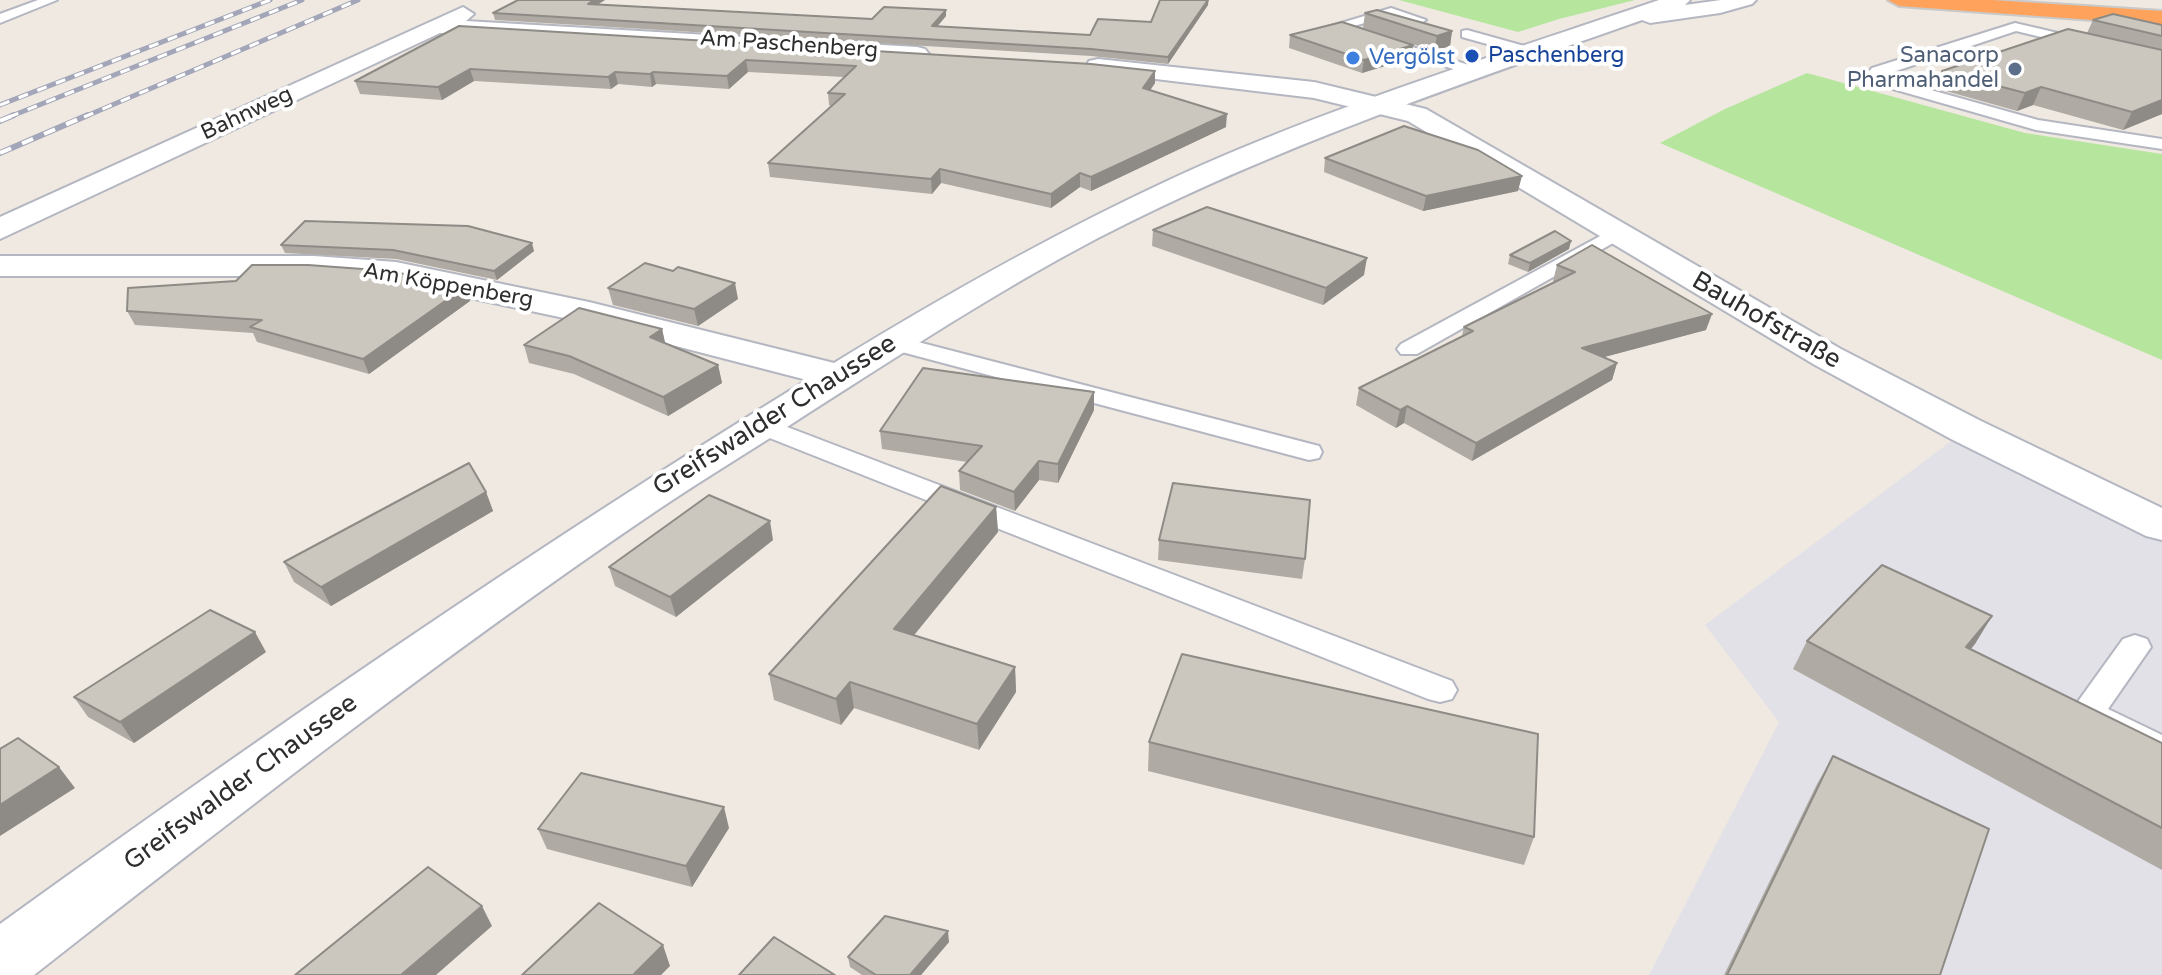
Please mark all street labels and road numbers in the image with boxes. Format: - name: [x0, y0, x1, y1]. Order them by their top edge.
- street label: Am Paschenberg: [699, 26, 879, 64]
- street label: Bahnweg: [197, 81, 297, 147]
- street label: Am Köppenberg: [361, 258, 535, 314]
- street label: Bauhofstraße: [1686, 266, 1846, 376]
- street label: Greifswalder Chaussee: [648, 328, 902, 504]
- street label: Greifswalder Chaussee: [118, 688, 364, 878]

